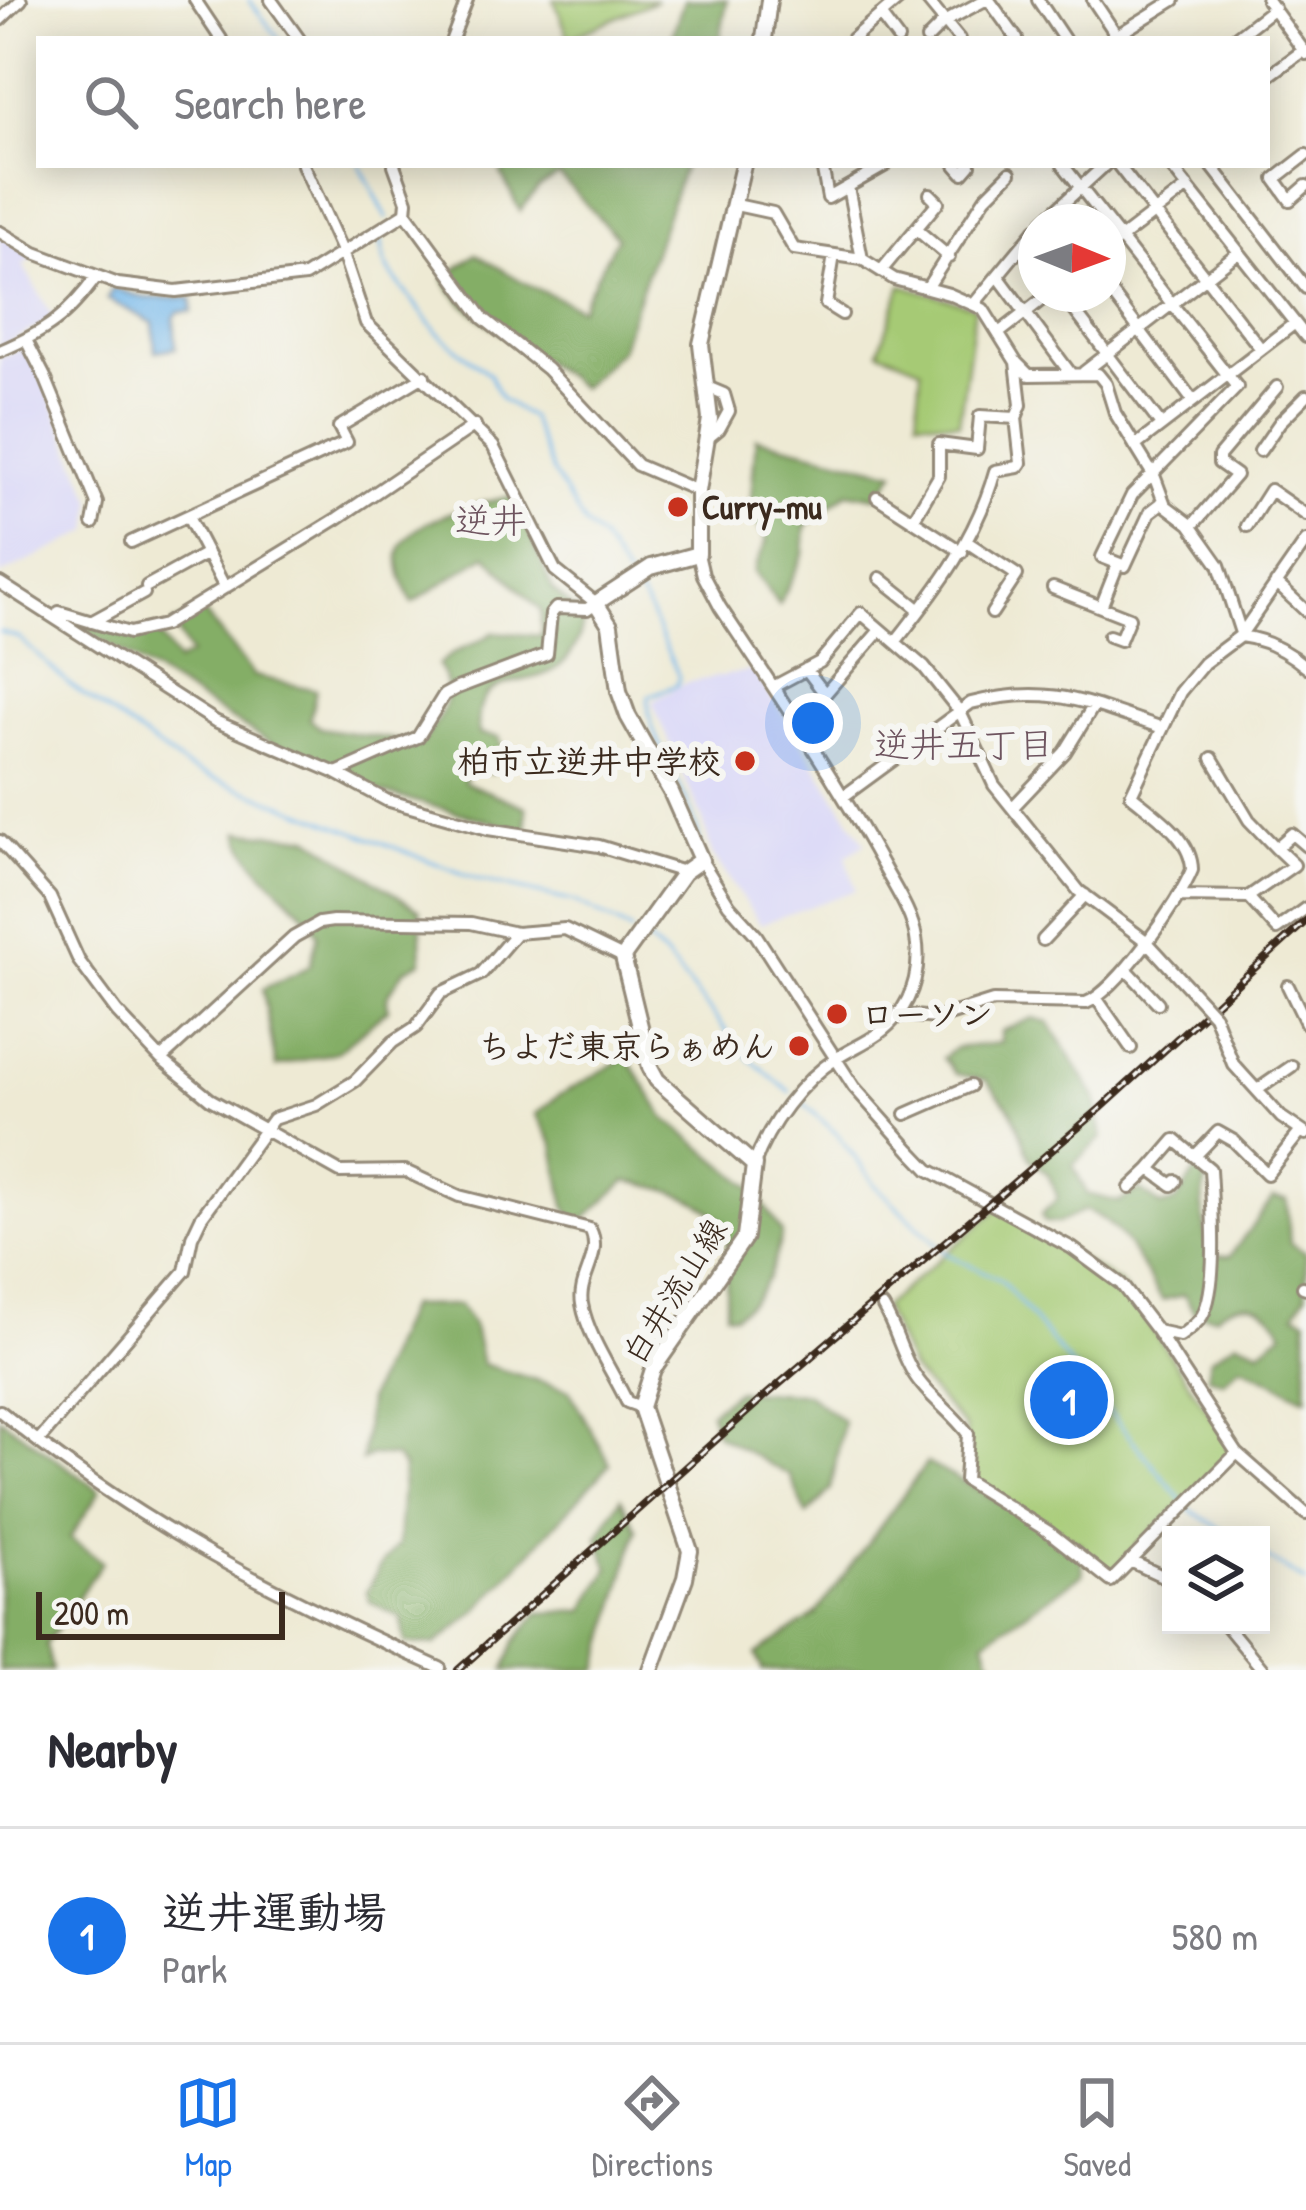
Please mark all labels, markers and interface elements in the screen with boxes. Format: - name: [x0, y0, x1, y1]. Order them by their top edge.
- search box: [36, 36, 1270, 168]
- icon: search: [78, 69, 144, 135]
- text: Search here: [174, 72, 366, 133]
- north arrow: [1018, 204, 1126, 312]
- place label: Curry-mu: [702, 485, 822, 531]
- marker: Curry-mu: [665, 494, 691, 520]
- district label: 逆井: [455, 495, 527, 544]
- your location: [783, 693, 843, 753]
- district label: 逆井五丁目: [874, 719, 1054, 768]
- place label: 柏市立逆井中学校: [457, 739, 721, 783]
- marker: 柏市立逆井中学校: [732, 748, 758, 774]
- place label: ローソン: [861, 992, 993, 1036]
- marker: ローソン: [824, 1001, 850, 1027]
- place label: ちよだ東京らぁめん: [478, 1024, 775, 1068]
- marker: ちよだ東京らぁめん: [786, 1033, 812, 1059]
- street label: 白井流山線: [612, 1209, 736, 1373]
- pin: 1: [1030, 1355, 1108, 1445]
- map controls: [1162, 1526, 1270, 1634]
- button: layers: [1162, 1526, 1270, 1634]
- scale bar: [36, 1586, 285, 1639]
- text: 200 m: [54, 1591, 129, 1635]
- text: Nearby: [48, 1714, 178, 1783]
- text: 逆井運動場: [162, 1881, 387, 1942]
- text: 1: [80, 1909, 94, 1962]
- text: 580 m: [1172, 1909, 1258, 1962]
- text: Park: [162, 1942, 227, 1995]
- tab: Map: [175, 2070, 241, 2186]
- tab: Directions: [592, 2070, 713, 2186]
- tab: Saved: [1063, 2070, 1131, 2186]

